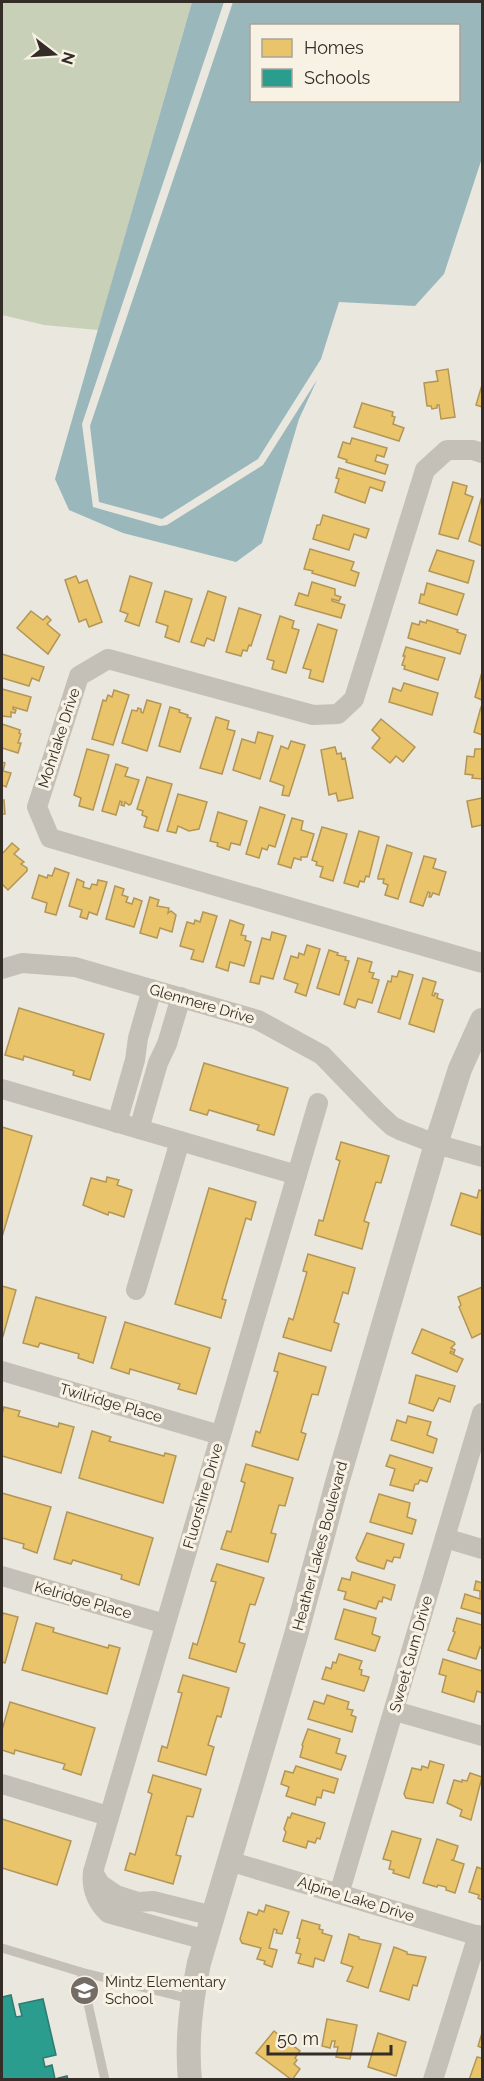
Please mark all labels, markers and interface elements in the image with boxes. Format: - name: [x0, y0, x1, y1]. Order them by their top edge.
- north arrow: [24, 24, 84, 84]
- legend: [250, 24, 460, 102]
- text: Homes: [304, 37, 364, 58]
- text: N: [57, 50, 79, 67]
- text: Schools: [304, 67, 371, 88]
- street label: Mohrlake Drive: [34, 685, 84, 790]
- street label: Glenmere Drive: [147, 980, 257, 1028]
- street label: Twilridge Place: [58, 1380, 165, 1426]
- street label: Fluorshire Drive: [179, 1441, 227, 1551]
- street label: Heather Lakes Boulevard: [289, 1459, 351, 1633]
- street label: Kelridge Place: [32, 1578, 134, 1623]
- street label: Sweet Gum Drive: [386, 1594, 436, 1714]
- street label: Alpine Lake Drive: [296, 1873, 417, 1925]
- place label: Mintz Elementary School: [105, 1973, 226, 2008]
- school or university icon: Mintz Elementary School: [68, 1975, 100, 2007]
- scale bar: [268, 2018, 391, 2056]
- text: 50 m: [277, 2028, 319, 2049]

